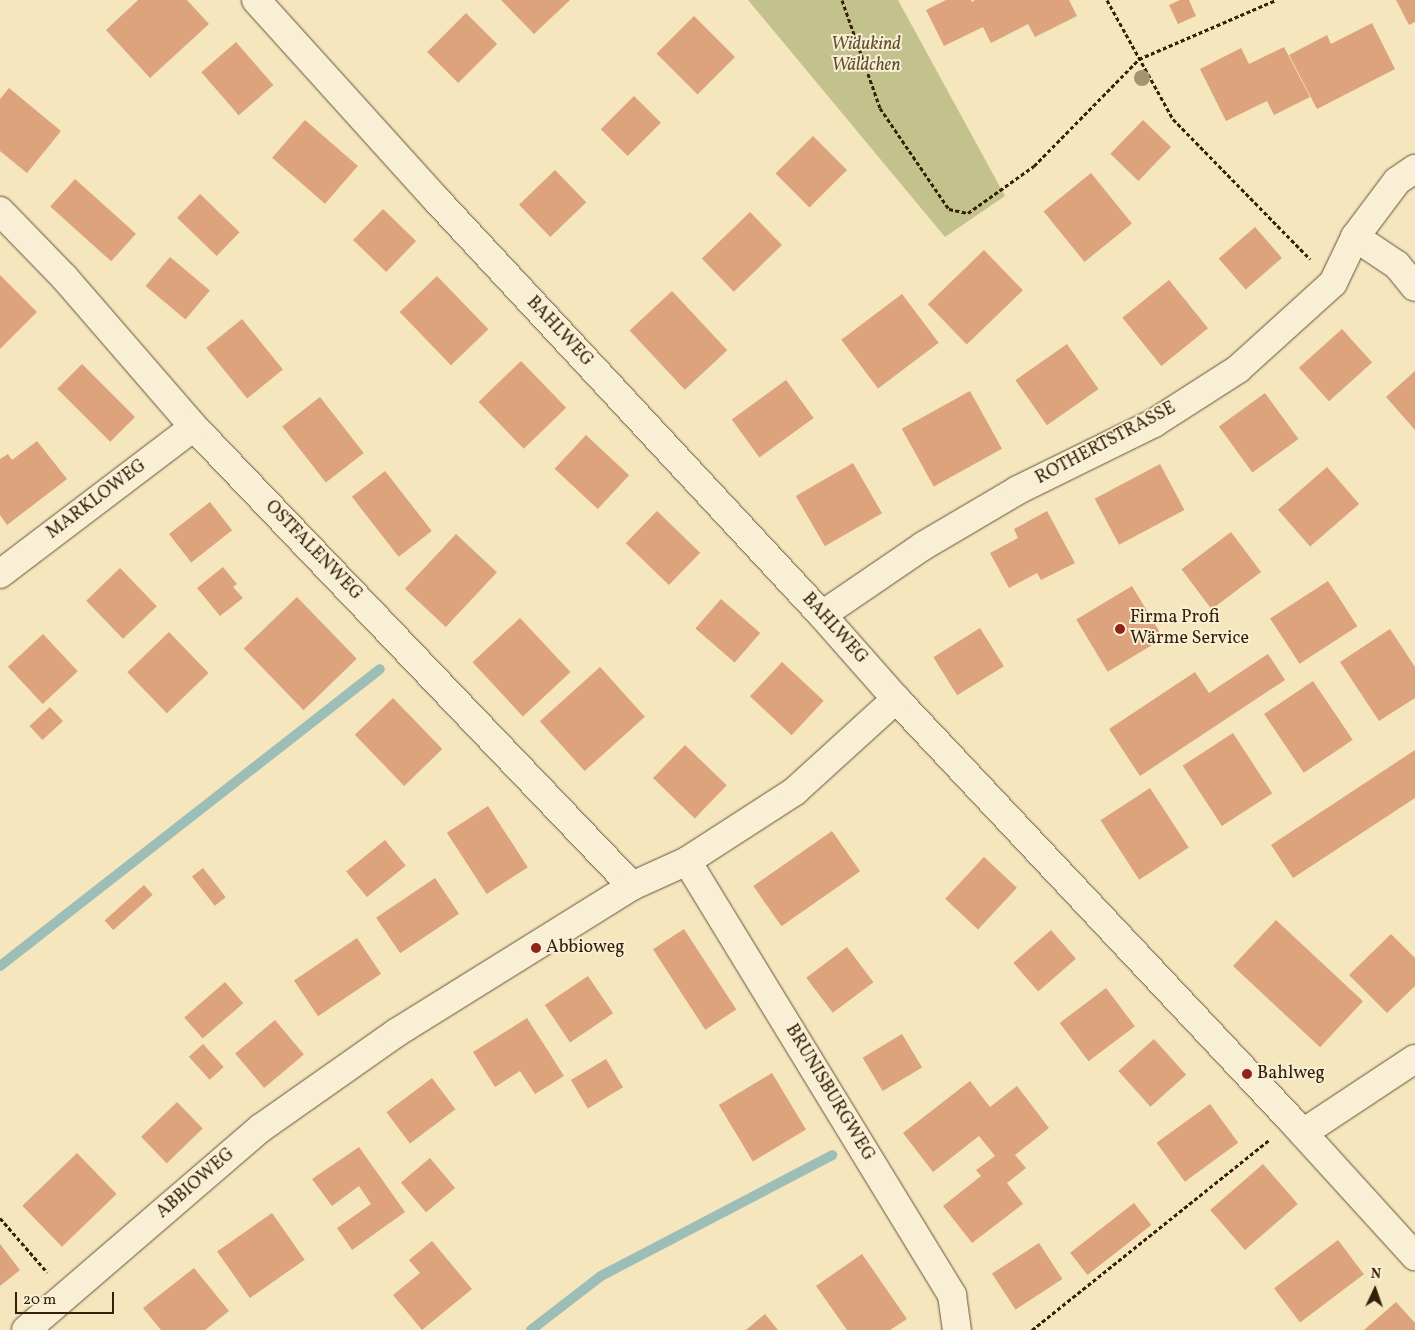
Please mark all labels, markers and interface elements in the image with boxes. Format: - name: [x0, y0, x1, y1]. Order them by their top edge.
- park label: Widukind Wäldchen: [831, 35, 901, 78]
- street label: BAHLWEG: [521, 292, 597, 372]
- street label: ROTHERTSTRASSE: [1032, 398, 1180, 490]
- street label: MARKLOWEG: [43, 456, 151, 544]
- street label: OSTFALENWEG: [260, 497, 366, 605]
- street label: BAHLWEG: [797, 589, 871, 669]
- place label: Firma Profi Wärme Service: [1130, 608, 1249, 650]
- marker: Firma Profi Wärme Service: [1114, 623, 1126, 635]
- place label: Abbioweg: [546, 937, 624, 959]
- marker: Abbioweg: [530, 942, 542, 954]
- street label: BRUNISBURGWEG: [780, 1021, 878, 1165]
- place label: Bahlweg: [1257, 1063, 1325, 1085]
- marker: Bahlweg: [1241, 1068, 1253, 1080]
- street label: ABBIOWEG: [153, 1144, 239, 1224]
- north arrow: [1350, 1265, 1400, 1315]
- text: N: [1370, 1265, 1381, 1284]
- scale bar: [18, 1282, 116, 1314]
- text: 20 m: [23, 1290, 56, 1311]

